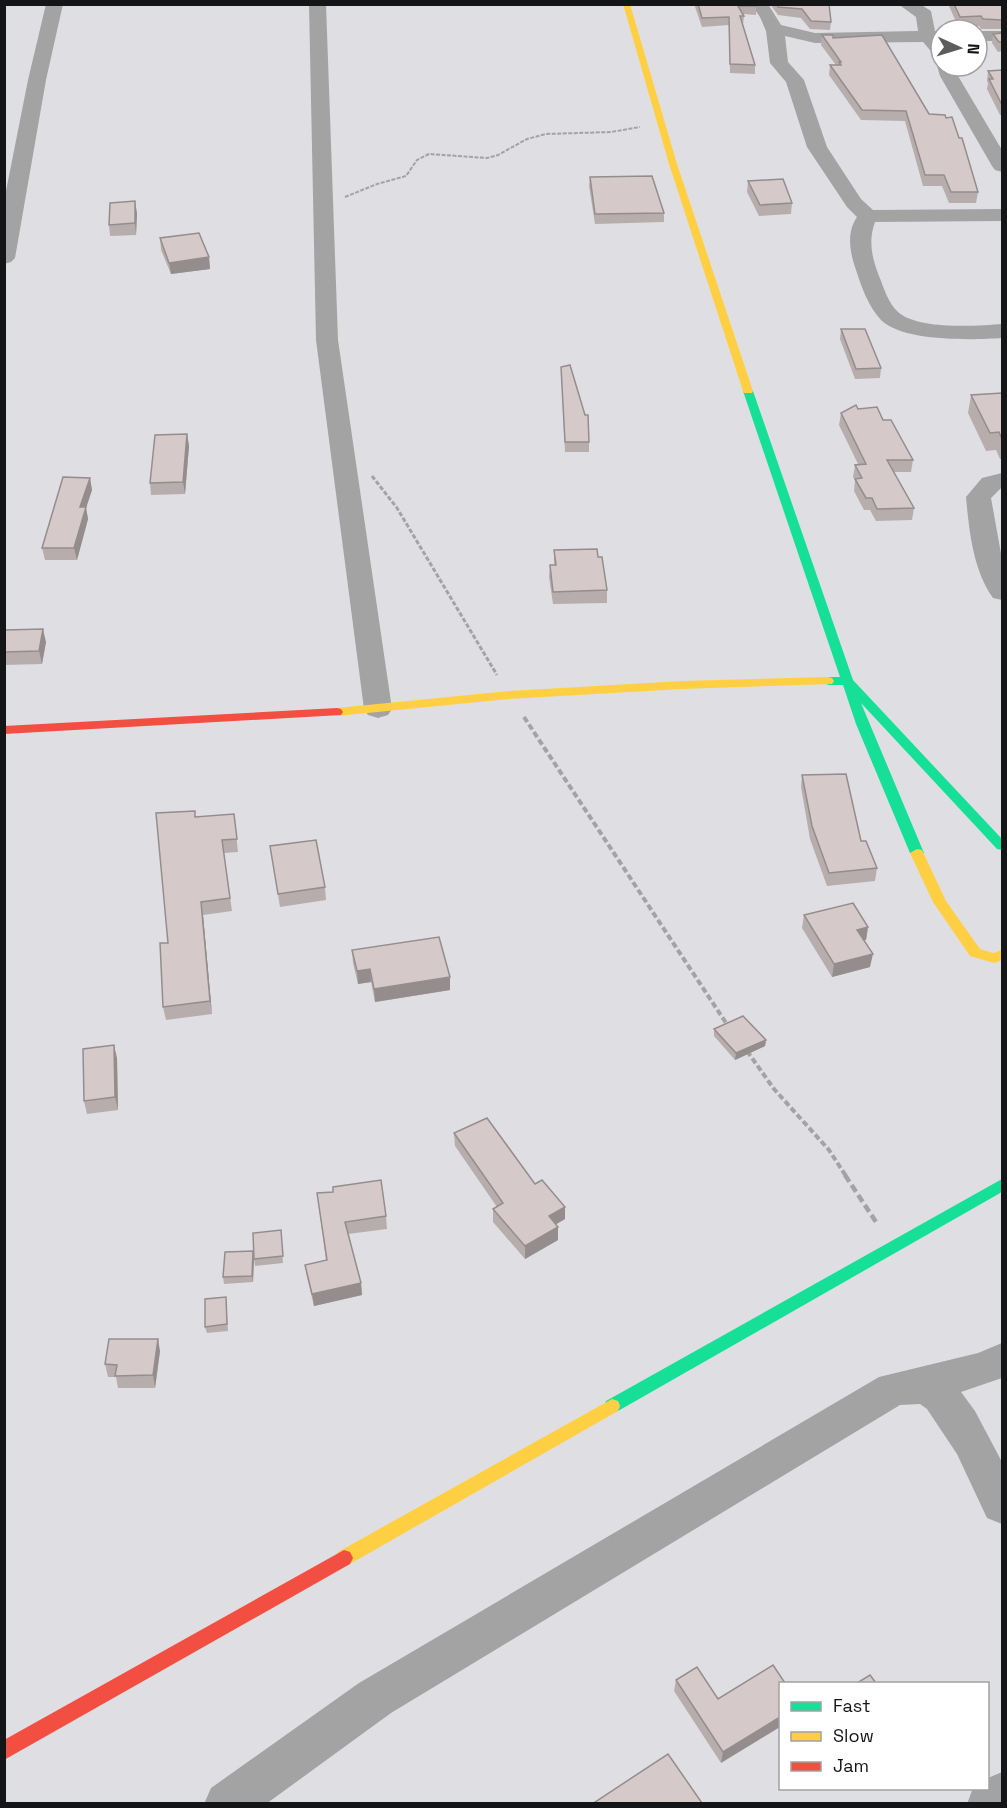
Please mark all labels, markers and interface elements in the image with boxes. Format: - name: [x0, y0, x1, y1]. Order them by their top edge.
- north arrow: [929, 18, 989, 78]
- text: N: [963, 43, 984, 55]
- legend: [779, 1682, 989, 1790]
- text: Fast: [833, 1694, 870, 1717]
- text: Slow: [833, 1724, 874, 1747]
- text: Jam: [833, 1754, 869, 1777]

